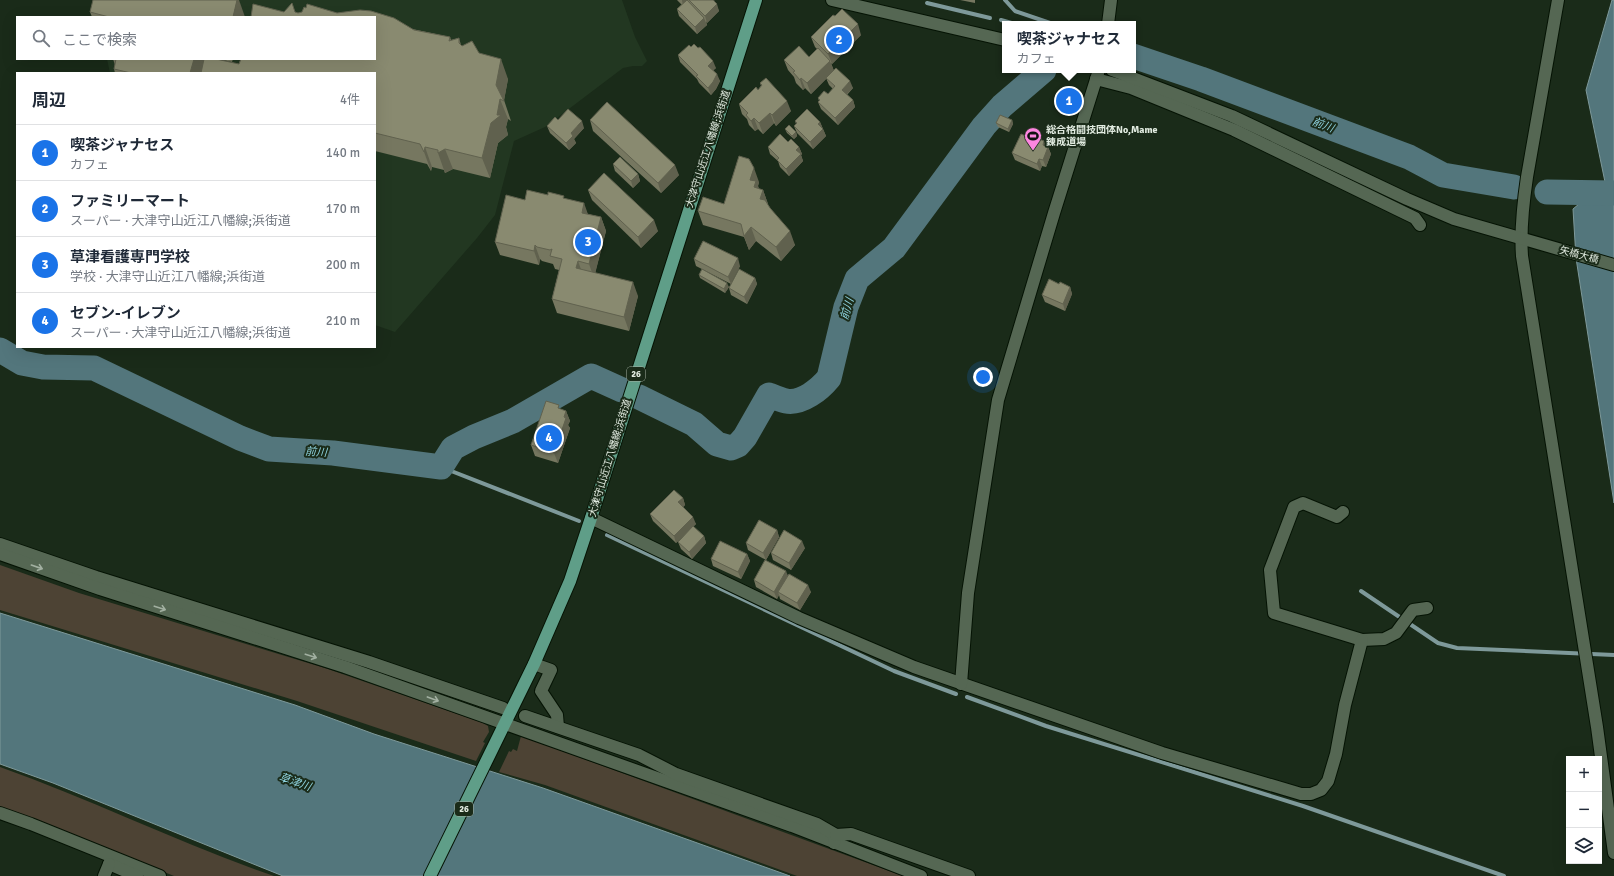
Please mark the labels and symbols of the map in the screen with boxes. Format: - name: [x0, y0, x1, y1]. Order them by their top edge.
- pin: 2: [826, 25, 852, 55]
- pin: 1: [1056, 86, 1082, 116]
- street label: 大津守山近江八幡線;浜街道: [683, 89, 733, 209]
- water label: 前川: [1310, 115, 1337, 135]
- place label: 総合格闘技団体No,Mame 錬成道場: [1046, 124, 1158, 148]
- sports icon: 総合格闘技団体No,Mame 錬成道場: [1023, 126, 1043, 151]
- pin: 3: [575, 227, 601, 257]
- street label: 矢橋大橋: [1558, 244, 1600, 266]
- water label: 前川: [838, 296, 857, 321]
- road number: 26: [627, 367, 645, 381]
- your location: [973, 367, 993, 387]
- street label: 大津守山近江八幡線;浜街道: [586, 398, 634, 518]
- pin: 4: [536, 423, 562, 453]
- water label: 前川: [305, 445, 328, 459]
- one-way arrow: [30, 564, 43, 571]
- one-way arrow: [153, 605, 166, 612]
- one-way arrow: [304, 653, 317, 660]
- one-way arrow: [427, 695, 439, 703]
- water label: 草津川: [277, 770, 314, 794]
- road number: 26: [455, 802, 473, 816]

